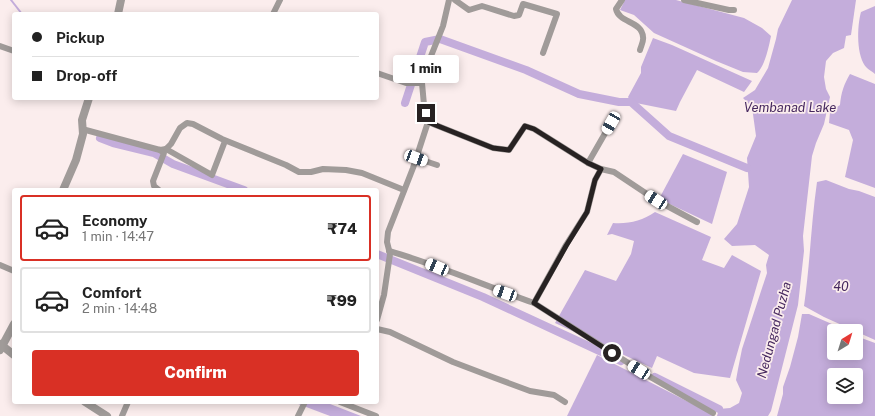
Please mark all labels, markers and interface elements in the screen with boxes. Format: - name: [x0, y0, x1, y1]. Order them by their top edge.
- text: Pickup: [56, 29, 105, 46]
- callout: 1 min: [393, 55, 459, 83]
- text: 1 min: [410, 61, 442, 76]
- text: Drop-off: [56, 67, 117, 84]
- water label: Vembanad Lake: [744, 100, 836, 115]
- route end: [417, 104, 435, 122]
- car: [600, 110, 622, 136]
- car: [403, 148, 429, 168]
- car: [643, 188, 669, 212]
- icon: car: [34, 210, 70, 246]
- text: Economy: [82, 212, 147, 229]
- text: ₹74: [327, 220, 357, 237]
- text: 1 min · 14:47: [82, 229, 154, 244]
- car: [424, 257, 450, 277]
- water label: 40: [833, 279, 849, 294]
- water label: Nedungad Puzha: [754, 280, 794, 380]
- icon: car: [34, 282, 70, 318]
- car: [492, 283, 518, 303]
- text: Comfort: [82, 284, 142, 301]
- text: ₹99: [327, 292, 357, 309]
- text: 2 min · 14:48: [82, 301, 157, 316]
- north arrow: [827, 324, 863, 360]
- map controls: [827, 324, 863, 404]
- route start: [603, 344, 621, 362]
- button: Confirm: [32, 350, 359, 396]
- car: [626, 358, 652, 382]
- button: layers: [827, 368, 863, 404]

